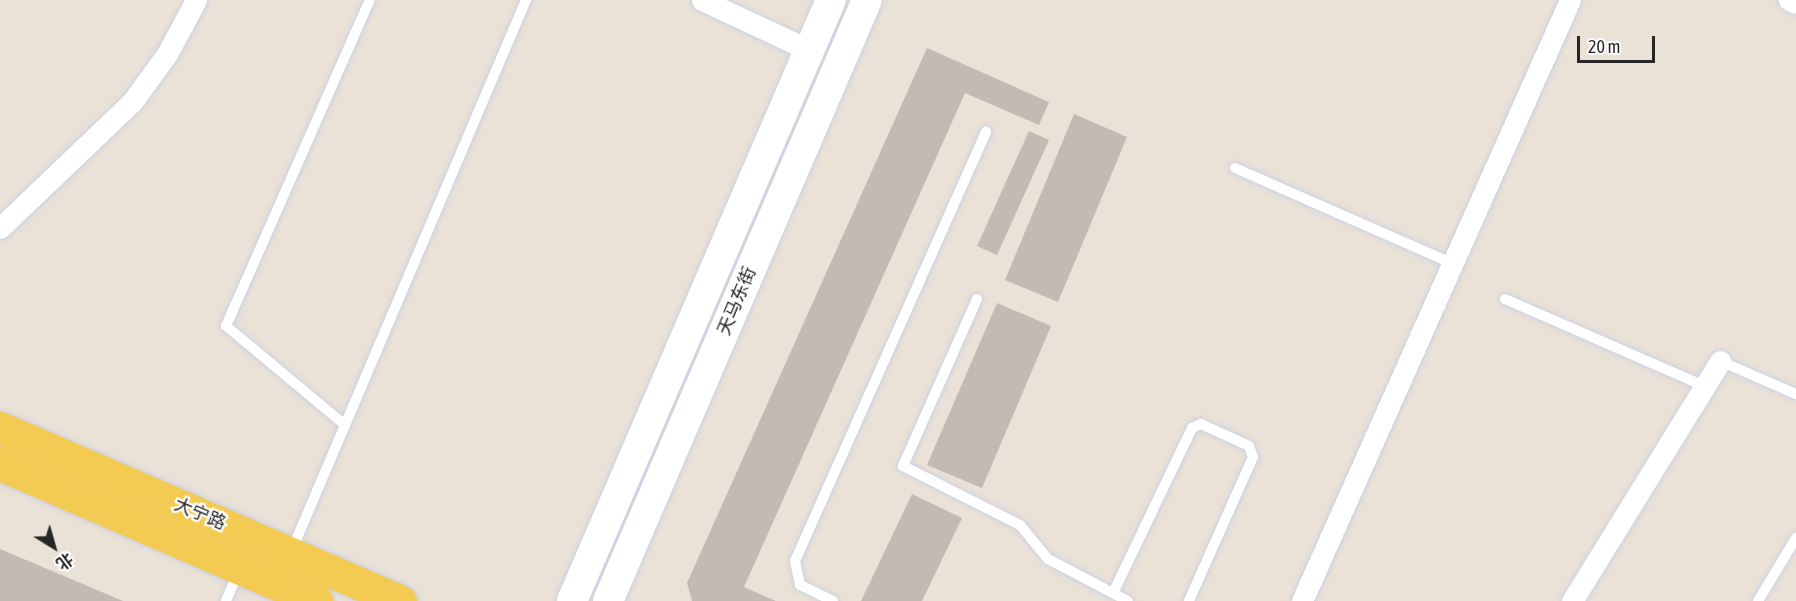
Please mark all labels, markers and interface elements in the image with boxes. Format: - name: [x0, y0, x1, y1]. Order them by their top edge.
- scale bar: [1580, 24, 1658, 62]
- text: 20 m: [1588, 36, 1620, 57]
- street label: 天马东街: [713, 264, 761, 338]
- street label: 大宁路: [171, 494, 229, 534]
- north arrow: [24, 517, 84, 577]
- text: 北: [53, 549, 77, 573]

